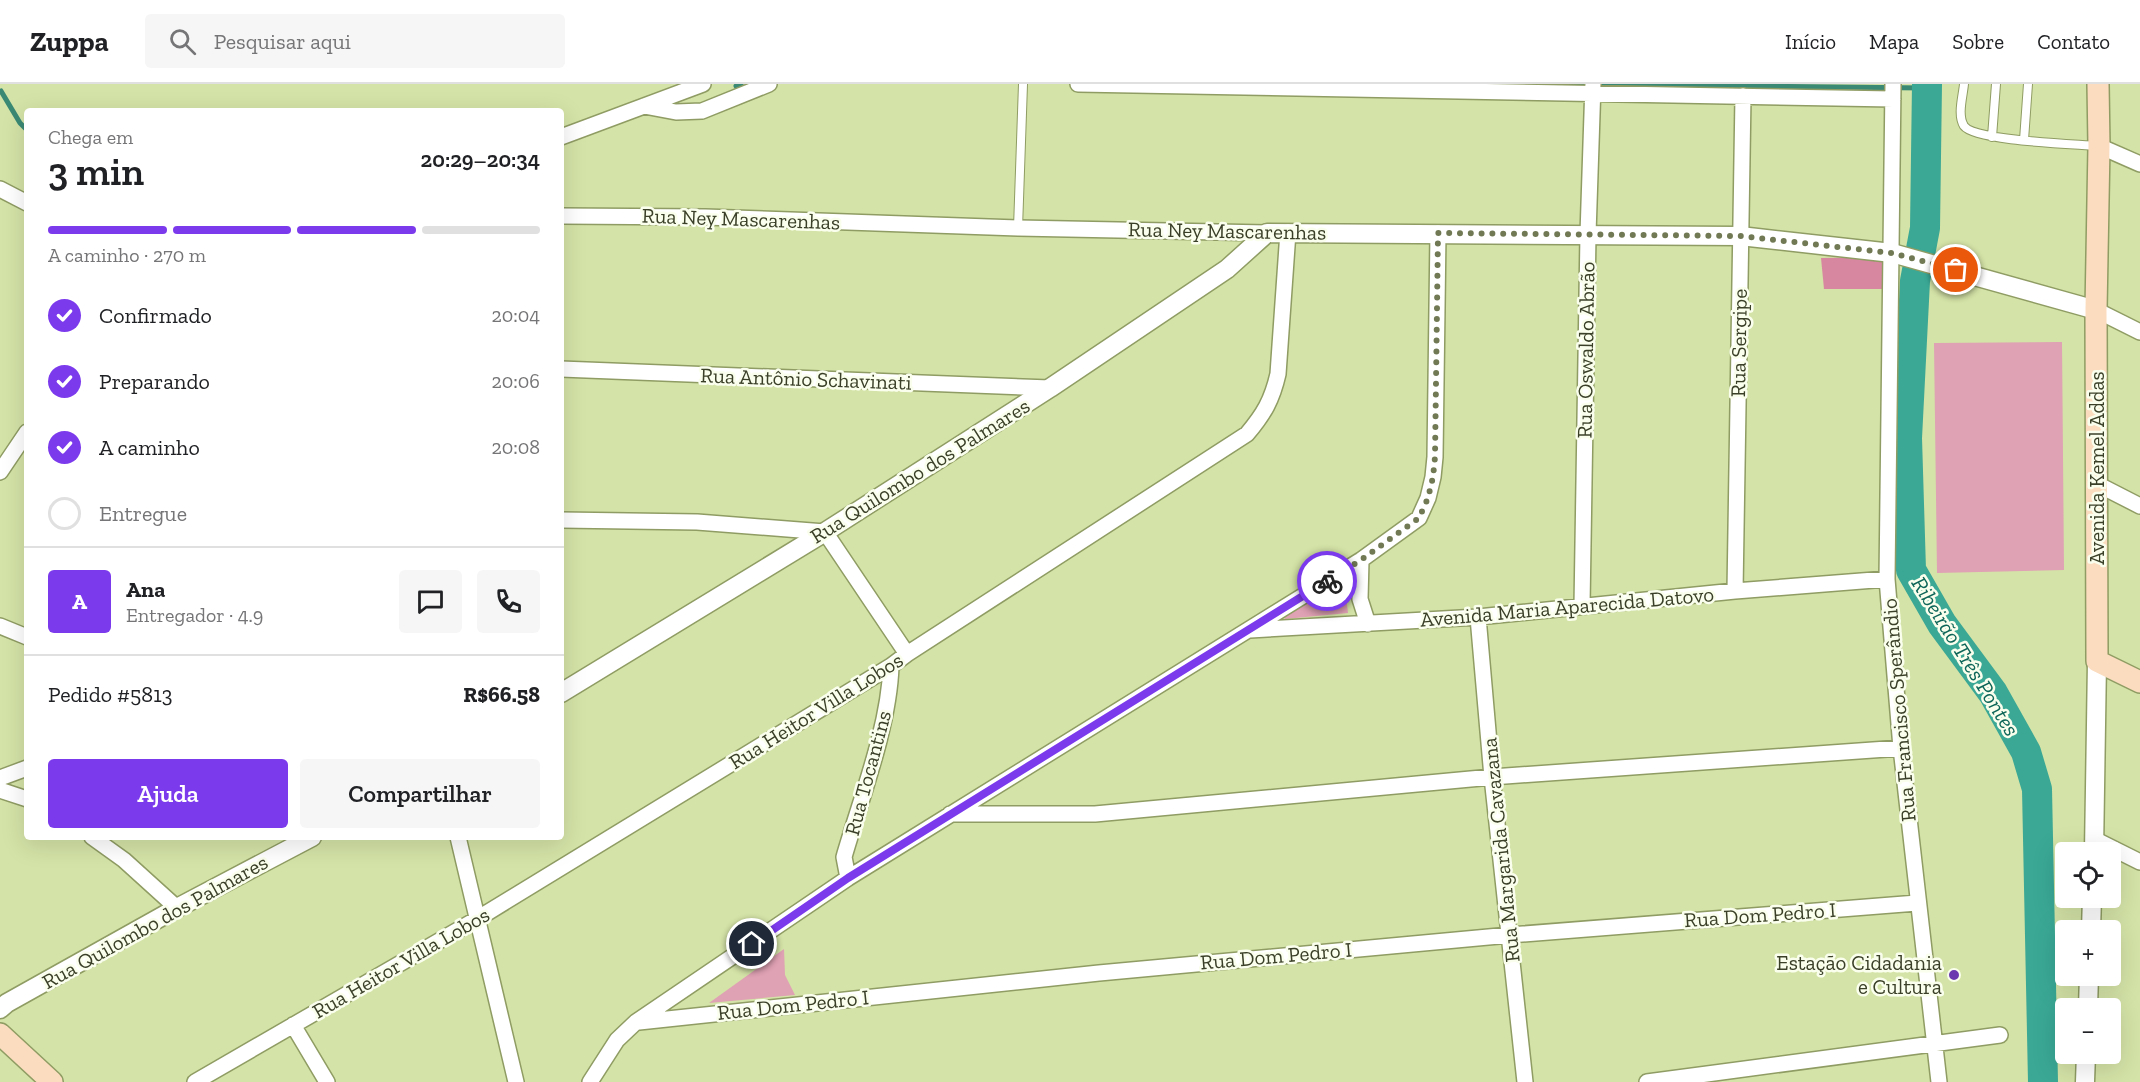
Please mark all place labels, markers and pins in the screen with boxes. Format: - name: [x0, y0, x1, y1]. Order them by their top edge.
- pin: [1930, 244, 1981, 295]
- pin: [726, 918, 777, 969]
- place label: Estação Cidadania e Cultura: [1776, 950, 1942, 999]
- marker: Estação Cidadania e Cultura: [1947, 968, 1961, 982]

